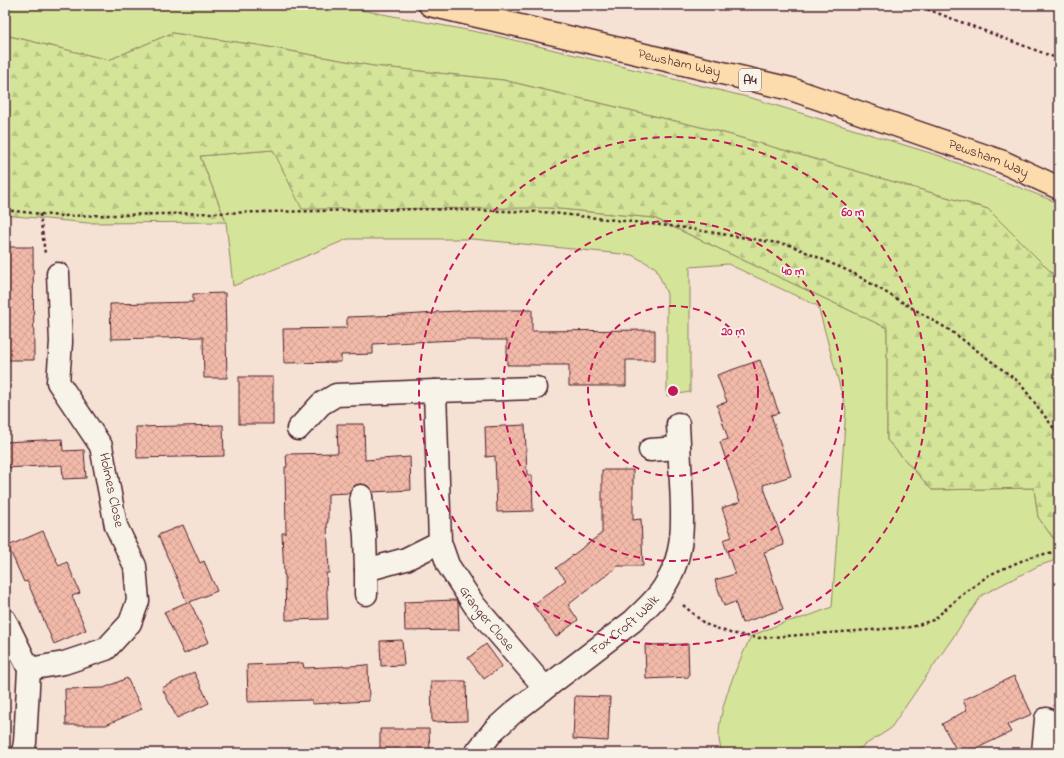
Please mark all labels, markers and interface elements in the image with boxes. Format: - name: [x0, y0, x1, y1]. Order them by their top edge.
- street label: Pewsham Way: [636, 43, 723, 84]
- road number: A4: [739, 69, 761, 91]
- street label: Pewsham Way: [945, 133, 1033, 184]
- text: 60 m: [841, 204, 865, 222]
- text: 40 m: [781, 263, 805, 281]
- text: 20 m: [720, 323, 745, 341]
- centre of rings: [666, 384, 680, 398]
- street label: Holmes Close: [93, 451, 129, 530]
- street label: Granger Close: [454, 581, 520, 656]
- street label: Fox Croft Walk: [585, 589, 665, 661]

